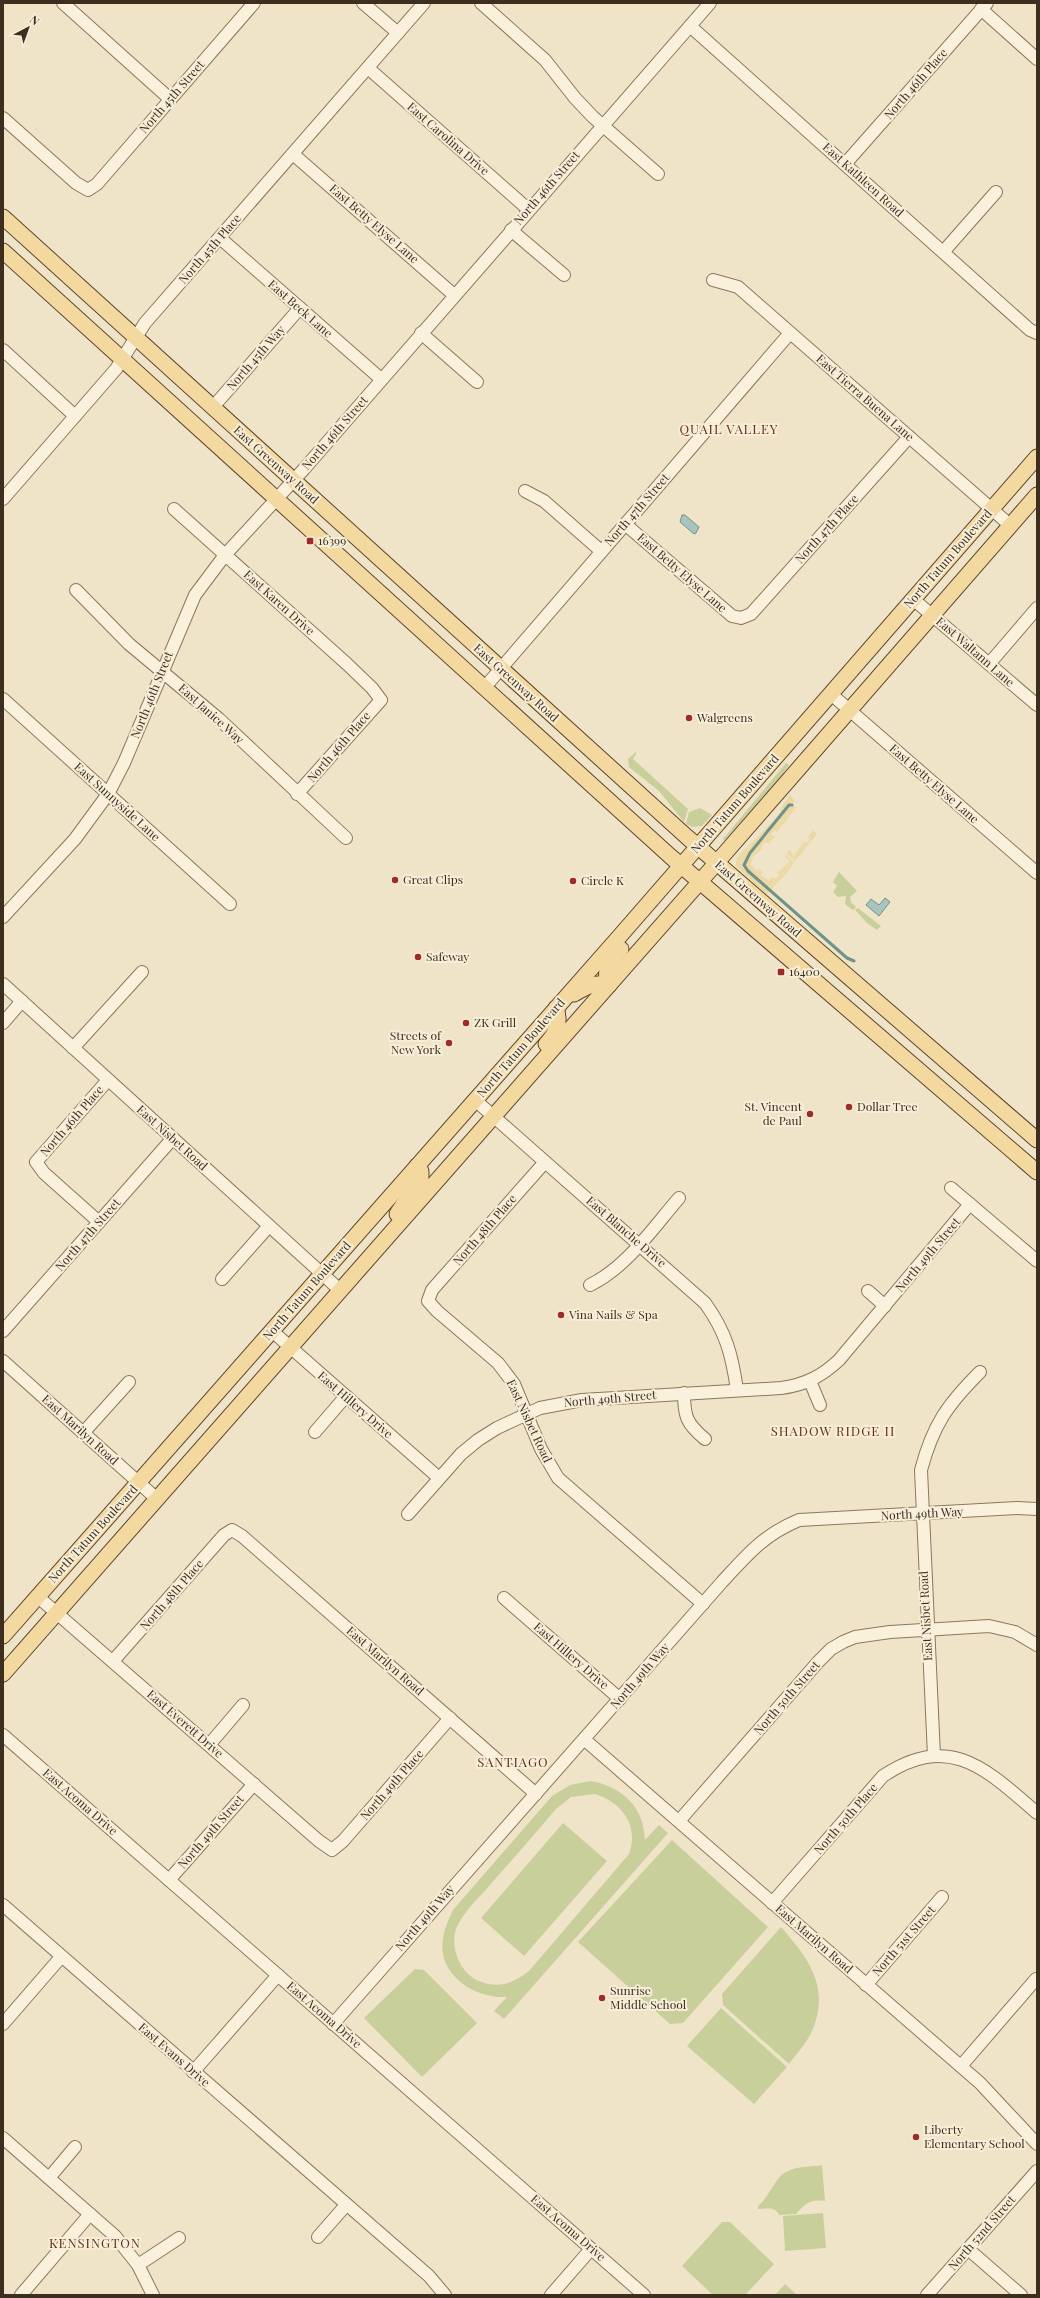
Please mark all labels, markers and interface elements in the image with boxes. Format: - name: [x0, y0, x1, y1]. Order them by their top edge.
- north arrow: [8, 8, 48, 48]
- text: N: [27, 12, 43, 28]
- street label: North 46th Place: [880, 45, 950, 122]
- street label: North 45th Street: [135, 56, 208, 136]
- street label: East Carolina Drive: [404, 98, 493, 178]
- street label: East Kathleen Road: [820, 139, 908, 220]
- street label: North 46th Street: [510, 146, 583, 228]
- street label: East Betty Elyse Lane: [327, 180, 423, 266]
- street label: North 45th Place: [174, 210, 244, 287]
- street label: East Beck Lane: [265, 276, 336, 341]
- street label: North 45th Way: [223, 321, 288, 393]
- street label: East Tierra Buena Lane: [813, 350, 918, 444]
- street label: North 46th Street: [298, 391, 371, 473]
- district label: QUAIL VALLEY: [679, 420, 779, 437]
- street label: East Greenway Road: [231, 422, 323, 507]
- street label: North 47th Street: [600, 469, 673, 549]
- street label: North 47th Place: [791, 491, 861, 566]
- street label: North Tatum Boulevard: [900, 505, 995, 611]
- street label: East Betty Elyse Lane: [635, 529, 731, 615]
- place label: 16399: [318, 532, 346, 548]
- marker: 16399: [305, 536, 315, 546]
- street label: East Karen Drive: [241, 566, 319, 638]
- street label: East Waltann Lane: [933, 613, 1018, 690]
- street label: East Greenway Road: [471, 640, 563, 725]
- street label: North 46th Street: [126, 648, 176, 741]
- street label: East Janice Way: [176, 680, 248, 747]
- street label: North 46th Place: [303, 708, 373, 785]
- place label: Walgreens: [696, 709, 753, 725]
- marker: Walgreens: [684, 713, 694, 723]
- street label: East Betty Elyse Lane: [887, 740, 983, 826]
- street label: North Tatum Boulevard: [687, 750, 782, 856]
- street label: East Sunnyside Lane: [71, 758, 164, 844]
- street label: East Greenway Road: [712, 856, 805, 940]
- place label: Great Clips: [403, 871, 463, 887]
- place label: Circle K: [581, 872, 624, 888]
- marker: Great Clips: [390, 875, 400, 885]
- marker: Circle K: [568, 876, 578, 886]
- place label: Safeway: [426, 948, 469, 964]
- marker: Safeway: [413, 952, 423, 962]
- place label: 16400: [789, 963, 820, 979]
- marker: 16400: [776, 967, 786, 977]
- street label: North Tatum Boulevard: [473, 994, 568, 1100]
- place label: ZK Grill: [474, 1014, 517, 1030]
- marker: ZK Grill: [461, 1018, 471, 1028]
- place label: Streets of New York: [390, 1027, 442, 1057]
- marker: Streets of New York: [444, 1038, 454, 1048]
- street label: North 46th Place: [36, 1082, 106, 1159]
- place label: St. Vincent de Paul: [744, 1098, 803, 1128]
- place label: Dollar Tree: [857, 1098, 917, 1114]
- street label: East Nisbet Road: [134, 1101, 211, 1173]
- marker: Dollar Tree: [844, 1102, 854, 1112]
- marker: St. Vincent de Paul: [805, 1109, 815, 1119]
- street label: North 48th Place: [449, 1191, 519, 1268]
- street label: East Blanche Drive: [583, 1192, 670, 1270]
- street label: North 47th Street: [51, 1194, 124, 1274]
- street label: North 49th Street: [891, 1213, 964, 1295]
- street label: North Tatum Boulevard: [259, 1237, 354, 1343]
- place label: Vina Nails & Spa: [568, 1306, 658, 1322]
- marker: Vina Nails & Spa: [556, 1310, 566, 1320]
- street label: East Hillery Drive: [315, 1367, 397, 1441]
- street label: East Nisbet Road: [504, 1376, 556, 1465]
- street label: North 49th Street: [563, 1386, 658, 1410]
- street label: East Marilyn Road: [39, 1391, 122, 1468]
- district label: SHADOW RIDGE II: [771, 1422, 895, 1439]
- street label: North Tatum Boulevard: [44, 1481, 141, 1586]
- street label: North 49th Way: [880, 1503, 963, 1523]
- street label: North 48th Place: [136, 1556, 206, 1633]
- street label: East Nisbet Road: [915, 1571, 935, 1661]
- street label: East Hillery Drive: [531, 1618, 613, 1692]
- street label: East Marilyn Road: [343, 1622, 428, 1698]
- street label: North 49th Way: [606, 1639, 672, 1712]
- street label: North 50th Street: [750, 1656, 823, 1738]
- street label: East Everett Drive: [144, 1686, 227, 1761]
- street label: North 49th Place: [356, 1746, 426, 1823]
- district label: SANTIAGO: [477, 1753, 549, 1770]
- street label: East Acoma Drive: [40, 1764, 121, 1838]
- street label: North 50th Place: [810, 1779, 881, 1857]
- street label: North 49th Street: [174, 1791, 247, 1872]
- street label: North 49th Way: [391, 1881, 457, 1954]
- street label: East Marilyn Road: [772, 1900, 857, 1976]
- street label: North 51st Street: [868, 1901, 939, 1979]
- street label: East Acoma Drive: [284, 1977, 365, 2051]
- place label: Sunrise Middle School: [610, 1982, 687, 2012]
- marker: Sunrise Middle School: [597, 1993, 607, 2003]
- street label: East Evans Drive: [136, 2019, 214, 2090]
- place label: Liberty Elementary School: [924, 2121, 1025, 2151]
- marker: Liberty Elementary School: [911, 2132, 921, 2142]
- street label: East Acoma Drive: [528, 2190, 609, 2264]
- street label: North 52nd Street: [944, 2191, 1019, 2273]
- district label: KENSINGTON: [49, 2234, 141, 2251]

